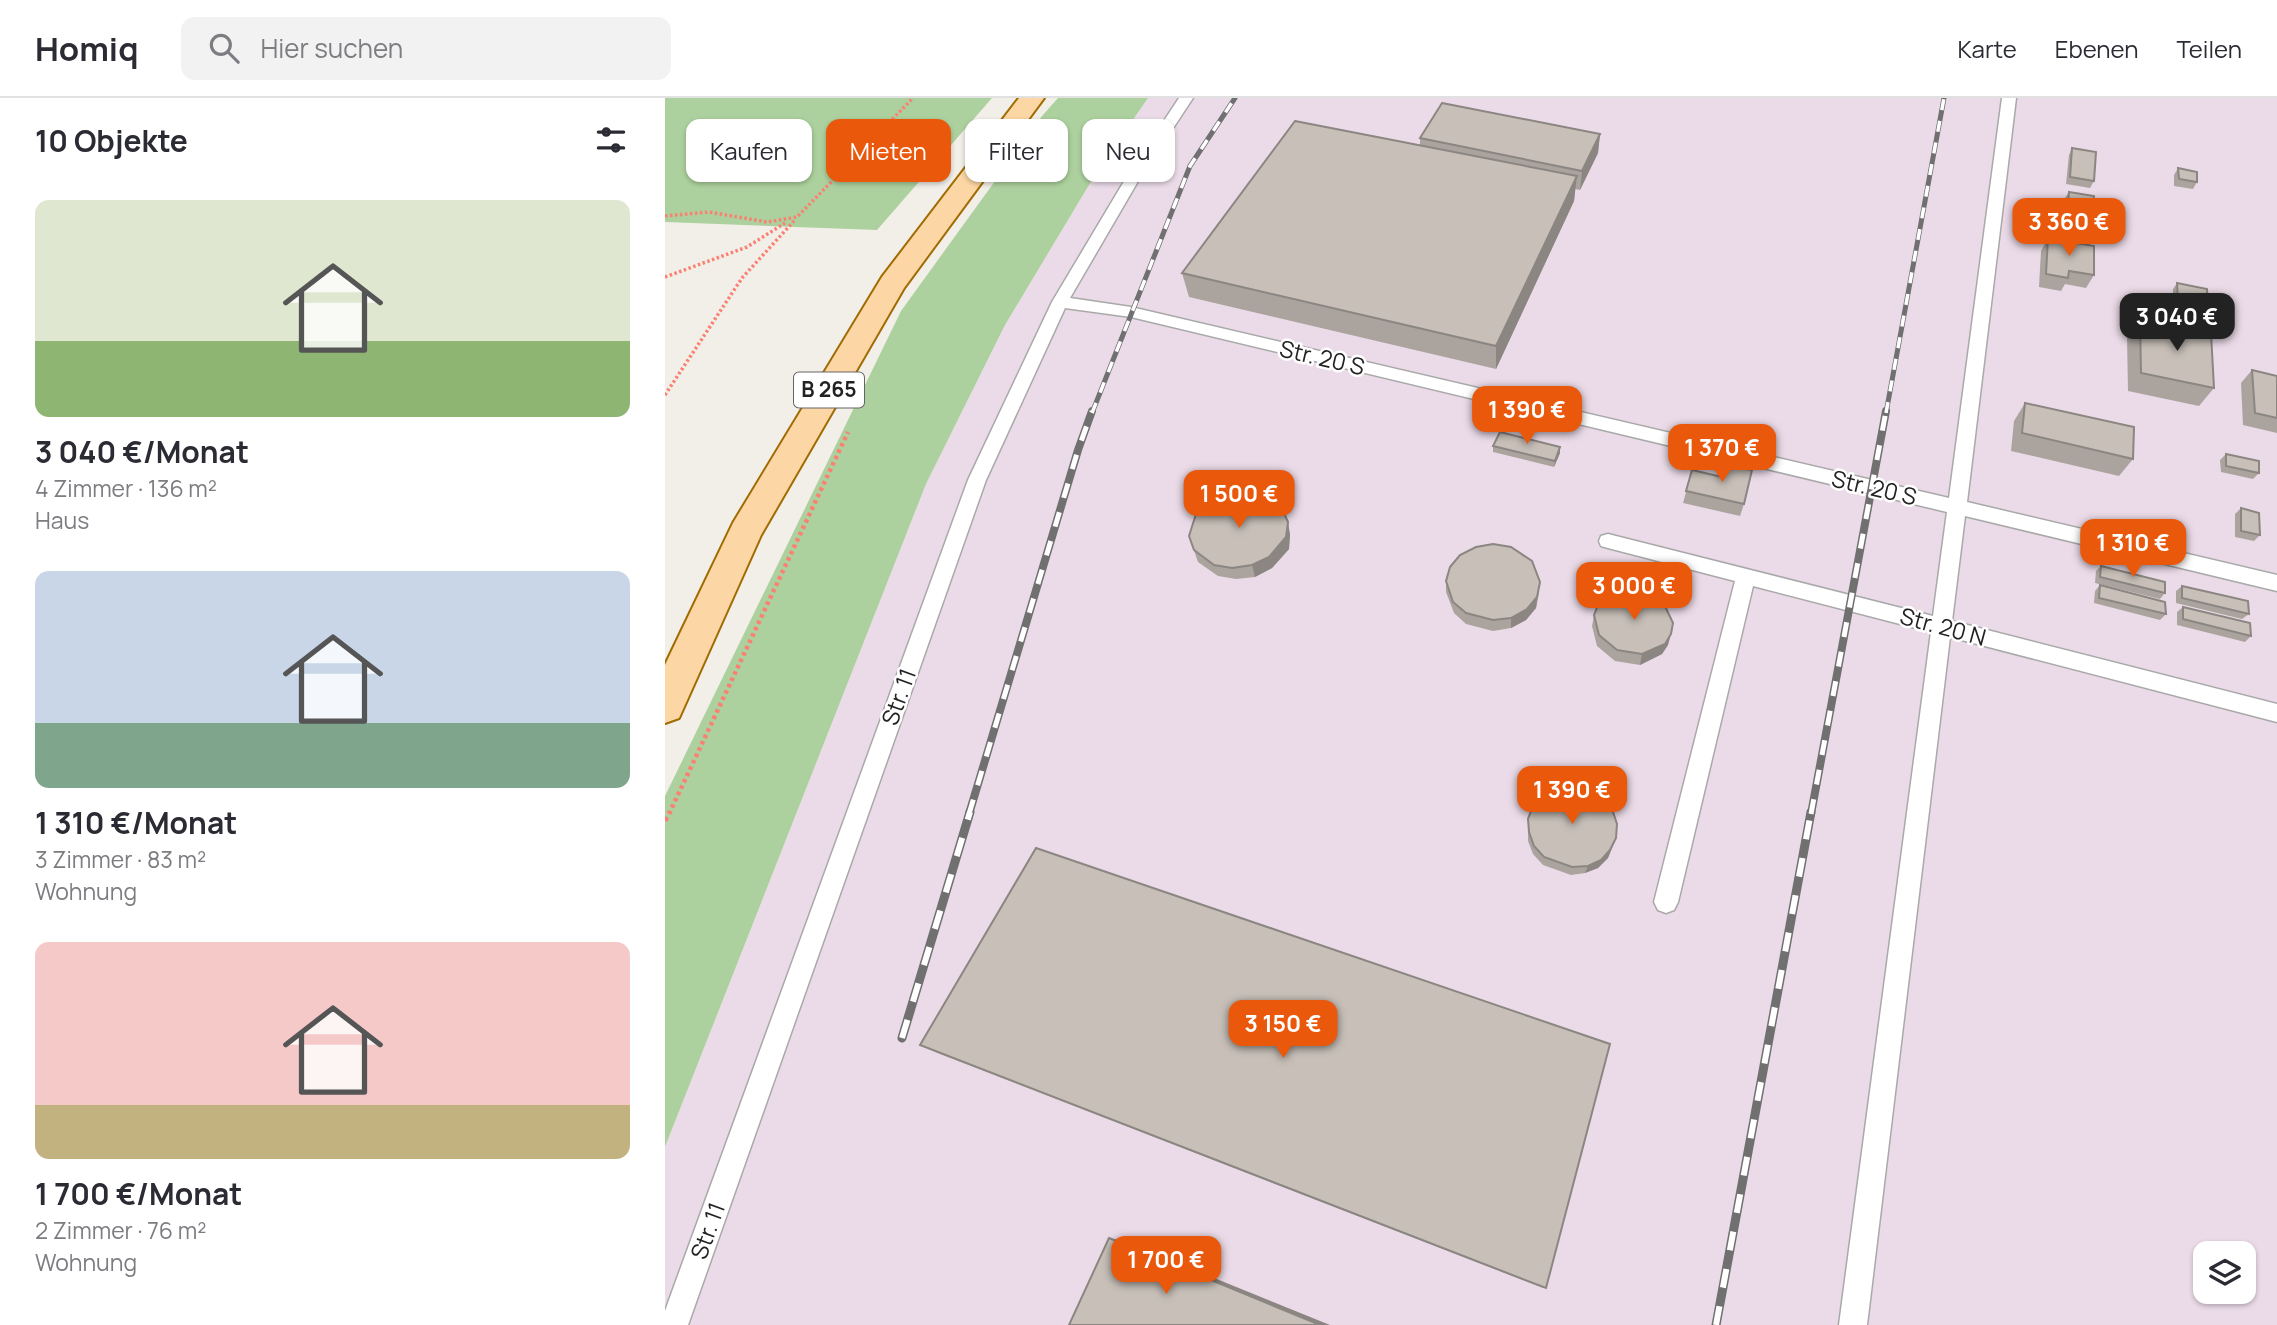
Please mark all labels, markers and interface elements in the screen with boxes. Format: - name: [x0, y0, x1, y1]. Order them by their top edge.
- search box: [181, 17, 671, 80]
- text: Homiq: [35, 26, 139, 71]
- icon: search: [205, 29, 243, 67]
- text: Hier suchen: [261, 30, 403, 66]
- text: Karte: [1957, 32, 2017, 65]
- text: Ebenen: [2055, 32, 2138, 65]
- text: Teilen: [2176, 32, 2242, 65]
- chip: Kaufen: [686, 119, 812, 182]
- chip: Mieten: [826, 119, 951, 182]
- chip: Filter: [965, 119, 1068, 182]
- chip: Neu: [1082, 119, 1175, 182]
- text: 10 Objekte: [35, 120, 188, 161]
- icon: filters: [592, 121, 630, 159]
- pin: 3 360 €: [2004, 198, 2134, 258]
- text: 3 360 €: [2028, 205, 2110, 237]
- icon: home: [270, 245, 396, 371]
- pin: 3 040 €: [2112, 294, 2242, 353]
- text: 3 040 €: [2136, 300, 2218, 332]
- street label: Str. 20 S: [1277, 332, 1368, 382]
- road number: B 265: [794, 372, 864, 408]
- pin: 1 390 €: [1462, 386, 1592, 446]
- text: 1 390 €: [1488, 393, 1566, 425]
- pin: 1 370 €: [1657, 424, 1787, 484]
- text: 3 040 €/Monat: [35, 431, 249, 472]
- text: 1 370 €: [1684, 431, 1760, 463]
- street label: Str. 20 S: [1829, 462, 1920, 512]
- pin: 1 500 €: [1174, 470, 1304, 530]
- text: 4 Zimmer · 136 m²: [35, 472, 217, 504]
- text: 1 500 €: [1200, 477, 1278, 509]
- text: Haus: [35, 504, 89, 536]
- pin: 1 310 €: [2068, 519, 2198, 579]
- text: 1 310 €: [2096, 526, 2170, 558]
- pin: 3 000 €: [1569, 562, 1699, 622]
- text: 3 000 €: [1592, 569, 1676, 601]
- street label: Str. 20 N: [1897, 599, 1990, 653]
- icon: home: [270, 616, 396, 742]
- street label: Str. 11: [873, 664, 923, 729]
- pin: 1 390 €: [1507, 766, 1637, 826]
- text: 1 390 €: [1533, 773, 1611, 805]
- text: 1 310 €/Monat: [35, 802, 237, 843]
- text: 3 Zimmer · 83 m²: [35, 843, 206, 875]
- text: Wohnung: [35, 875, 137, 907]
- icon: home: [270, 987, 396, 1113]
- pin: 3 150 €: [1218, 1000, 1348, 1060]
- text: 3 150 €: [1245, 1007, 1321, 1039]
- text: 1 700 €/Monat: [35, 1173, 242, 1214]
- street label: Str. 11: [682, 1198, 732, 1263]
- text: 2 Zimmer · 76 m²: [35, 1214, 206, 1246]
- pin: 1 700 €: [1101, 1236, 1231, 1296]
- map controls: [2193, 1241, 2256, 1304]
- button: layers: [2193, 1241, 2256, 1304]
- text: 1 700 €: [1127, 1243, 1205, 1275]
- text: Wohnung: [35, 1246, 137, 1278]

